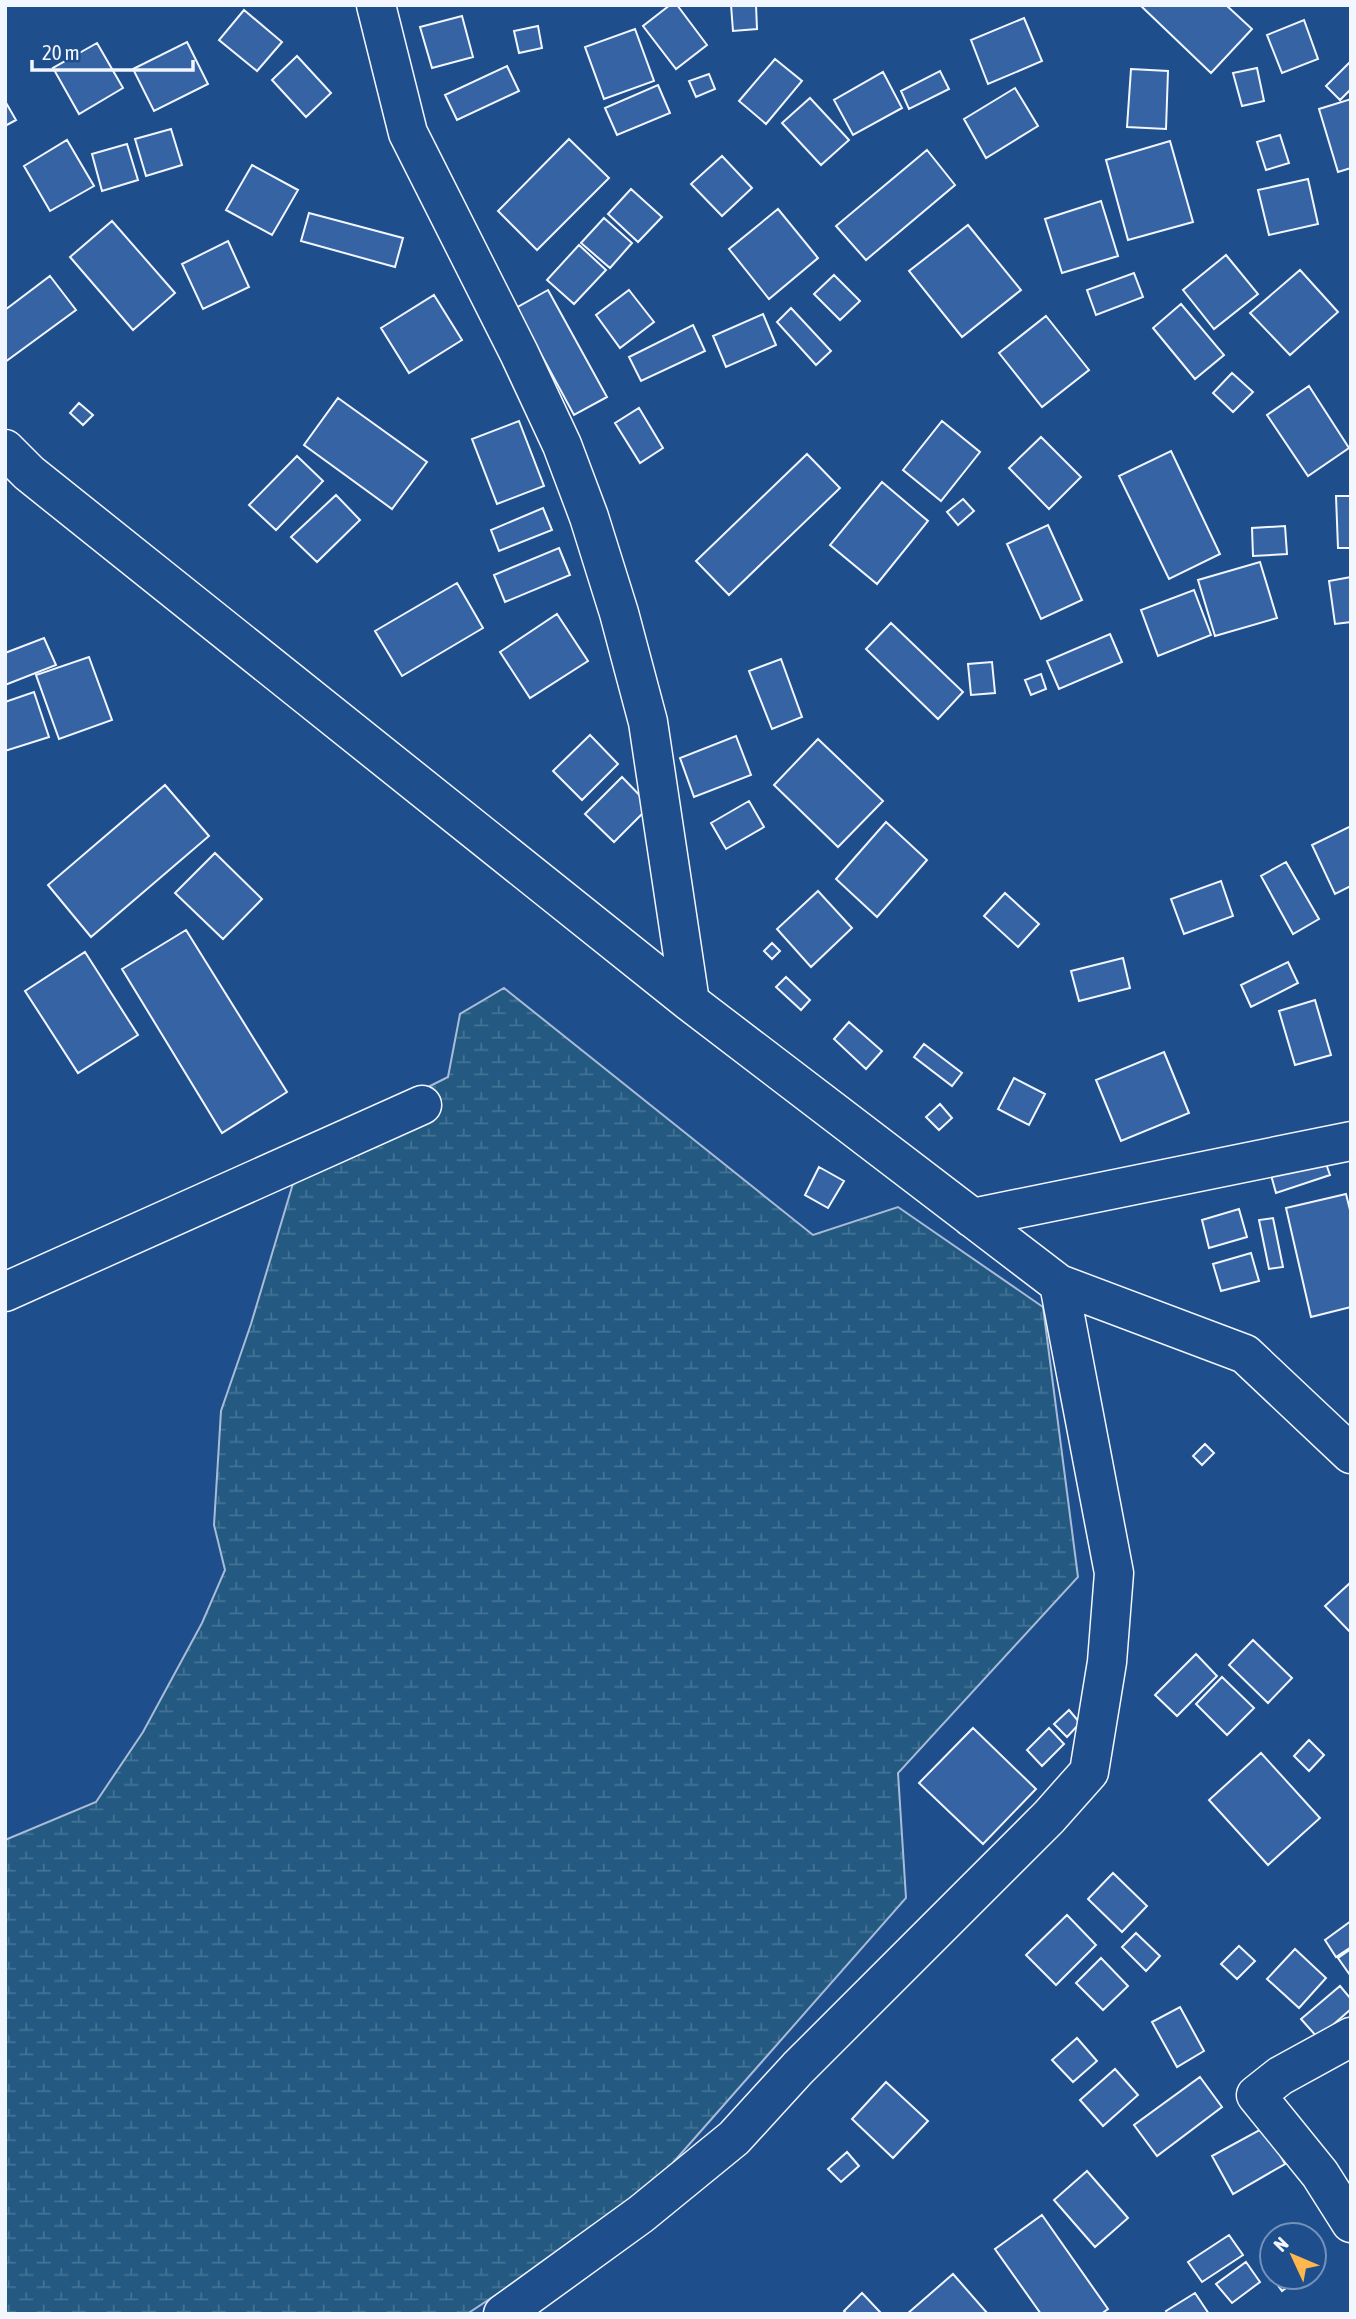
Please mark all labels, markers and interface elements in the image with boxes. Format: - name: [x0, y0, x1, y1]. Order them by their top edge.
- scale bar: [32, 28, 192, 72]
- text: 20 m: [42, 40, 80, 64]
- north arrow: [1258, 2221, 1328, 2291]
- text: N: [1269, 2233, 1293, 2256]

